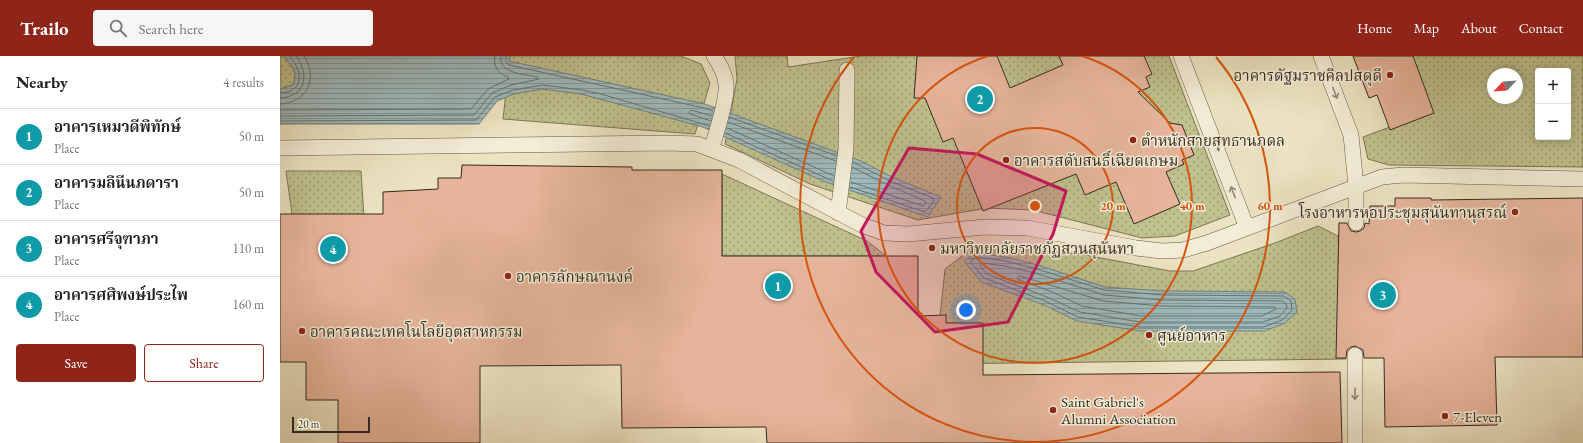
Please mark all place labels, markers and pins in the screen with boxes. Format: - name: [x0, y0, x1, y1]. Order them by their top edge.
- place label: อาคารดัฐมราชคิลปสดุดี: [1234, 66, 1382, 87]
- marker: อาคารดัฐมราชคิลปสดุดี: [1385, 70, 1395, 80]
- pin: 2: [967, 84, 993, 114]
- place label: ตำหนักสายสุทธานภดล: [1141, 131, 1285, 152]
- marker: ตำหนักสายสุทธานภดล: [1128, 135, 1138, 145]
- place label: อาคารสดับสนธิ์เฉียดเกษม: [1014, 150, 1178, 170]
- marker: อาคารสดับสนธิ์เฉียดเกษม: [1001, 155, 1011, 165]
- centre of rings: [1028, 199, 1042, 213]
- place label: โรงอาหารหอประชุมสุนันทานุสรณ์: [1298, 202, 1507, 224]
- marker: โรงอาหารหอประชุมสุนันทานุสรณ์: [1510, 207, 1520, 217]
- pin: 4: [320, 234, 346, 264]
- place label: มหาวิทยาลัยราชภัฏสวนสุนันทา: [940, 239, 1134, 260]
- marker: มหาวิทยาลัยราชภัฏสวนสุนันทา: [927, 243, 937, 253]
- place label: อาคารลักษณานงค์: [516, 267, 633, 286]
- marker: อาคารลักษณานงค์: [503, 271, 513, 281]
- pin: 1: [765, 271, 791, 301]
- pin: 3: [1370, 280, 1396, 310]
- place label: อาคารคณะเทคโนโลยีอุตสาหกรรม: [310, 321, 523, 343]
- marker: อาคารคณะเทคโนโลยีอุตสาหกรรม: [297, 326, 307, 336]
- place label: ศูนย์อาหาร: [1157, 326, 1226, 346]
- marker: ศูนย์อาหาร: [1144, 330, 1154, 340]
- place label: Saint Gabriel's Alumni Association: [1060, 392, 1176, 428]
- marker: Saint Gabriel's Alumni Association: [1048, 405, 1058, 415]
- place label: 7-Eleven: [1453, 407, 1502, 426]
- marker: 7-Eleven: [1440, 411, 1450, 421]

